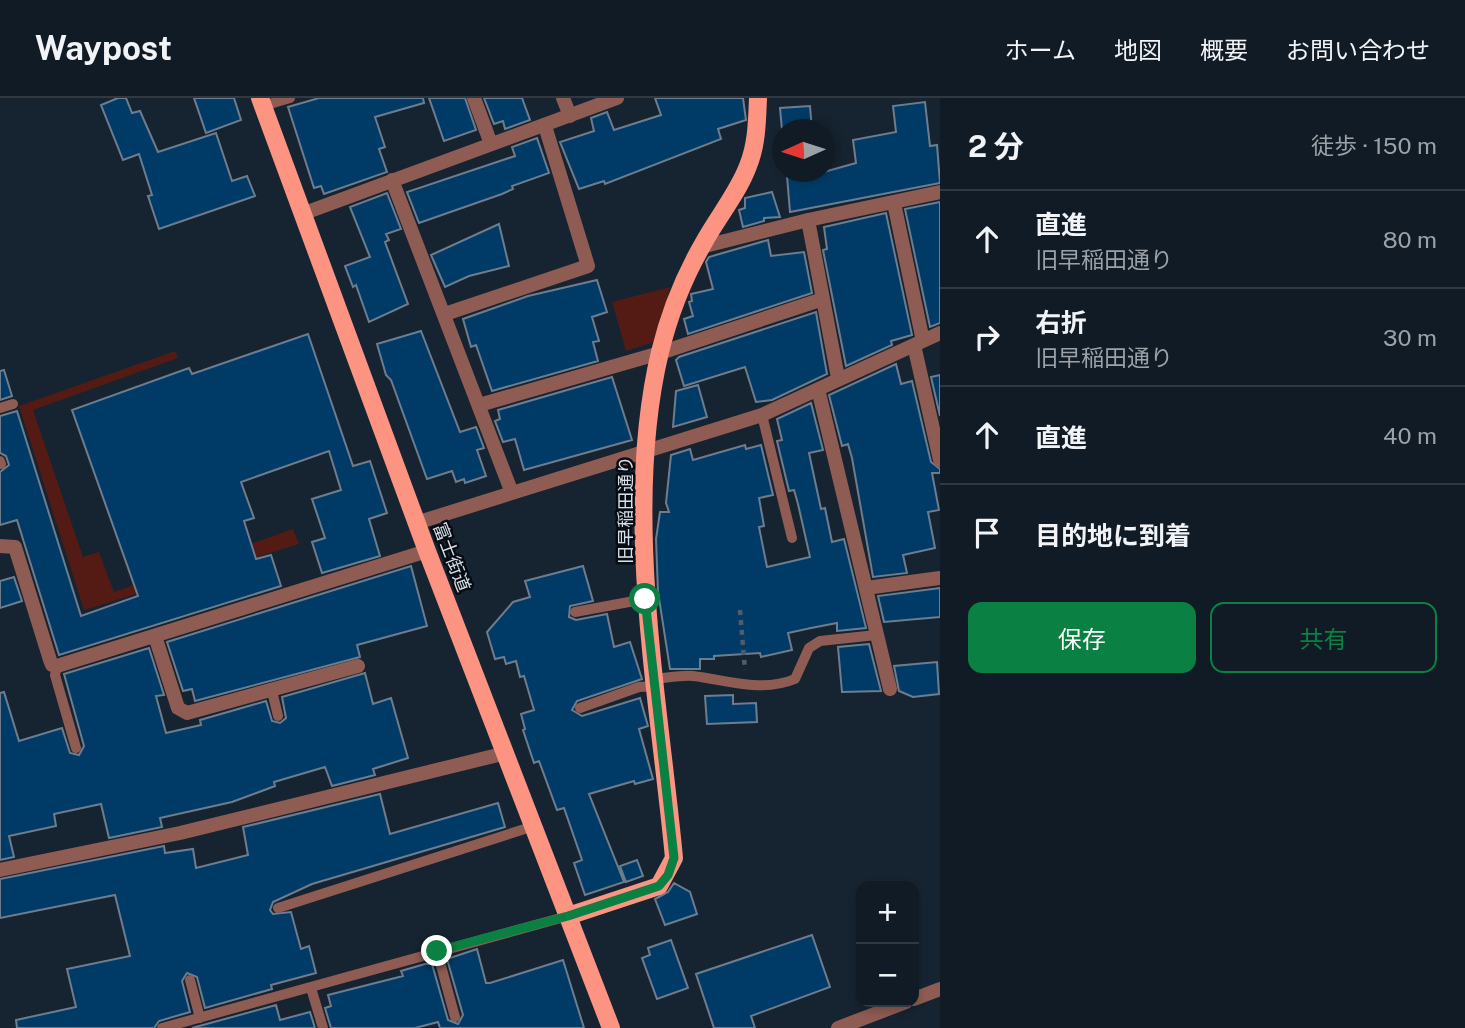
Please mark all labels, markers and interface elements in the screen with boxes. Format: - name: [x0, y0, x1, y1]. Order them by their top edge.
- text: Waypost: [35, 29, 172, 67]
- text: ホーム: [1005, 36, 1076, 64]
- text: 地図: [1114, 36, 1162, 64]
- text: 概要: [1200, 36, 1248, 64]
- text: お問い合わせ: [1286, 36, 1430, 64]
- north arrow: [772, 119, 835, 182]
- text: 2 分: [968, 128, 1024, 164]
- text: 徒歩 · 150 m: [1311, 132, 1437, 159]
- text: 直進: [1035, 209, 1087, 240]
- icon: ahead: [968, 220, 1006, 258]
- text: 80 m: [1383, 226, 1437, 253]
- text: 旧早稲田通り: [1035, 246, 1173, 273]
- text: 右折: [1035, 307, 1087, 338]
- icon: right: [968, 318, 1006, 356]
- text: 30 m: [1383, 324, 1437, 351]
- text: 旧早稲田通り: [1035, 344, 1173, 371]
- icon: ahead: [968, 416, 1006, 454]
- text: 直進: [1035, 422, 1087, 453]
- text: 40 m: [1383, 422, 1437, 449]
- street label: 旧早稲田通り: [615, 456, 636, 564]
- icon: arrive: [968, 514, 1006, 552]
- street label: 富士街道: [429, 520, 475, 594]
- text: 目的地に到着: [1035, 520, 1191, 551]
- route start: [629, 583, 660, 614]
- button: 保存: [968, 602, 1196, 673]
- button: 共有: [1210, 602, 1437, 673]
- map controls: [856, 881, 919, 1007]
- button: +: [856, 881, 919, 944]
- route end: [421, 935, 452, 966]
- button: −: [856, 944, 919, 1007]

